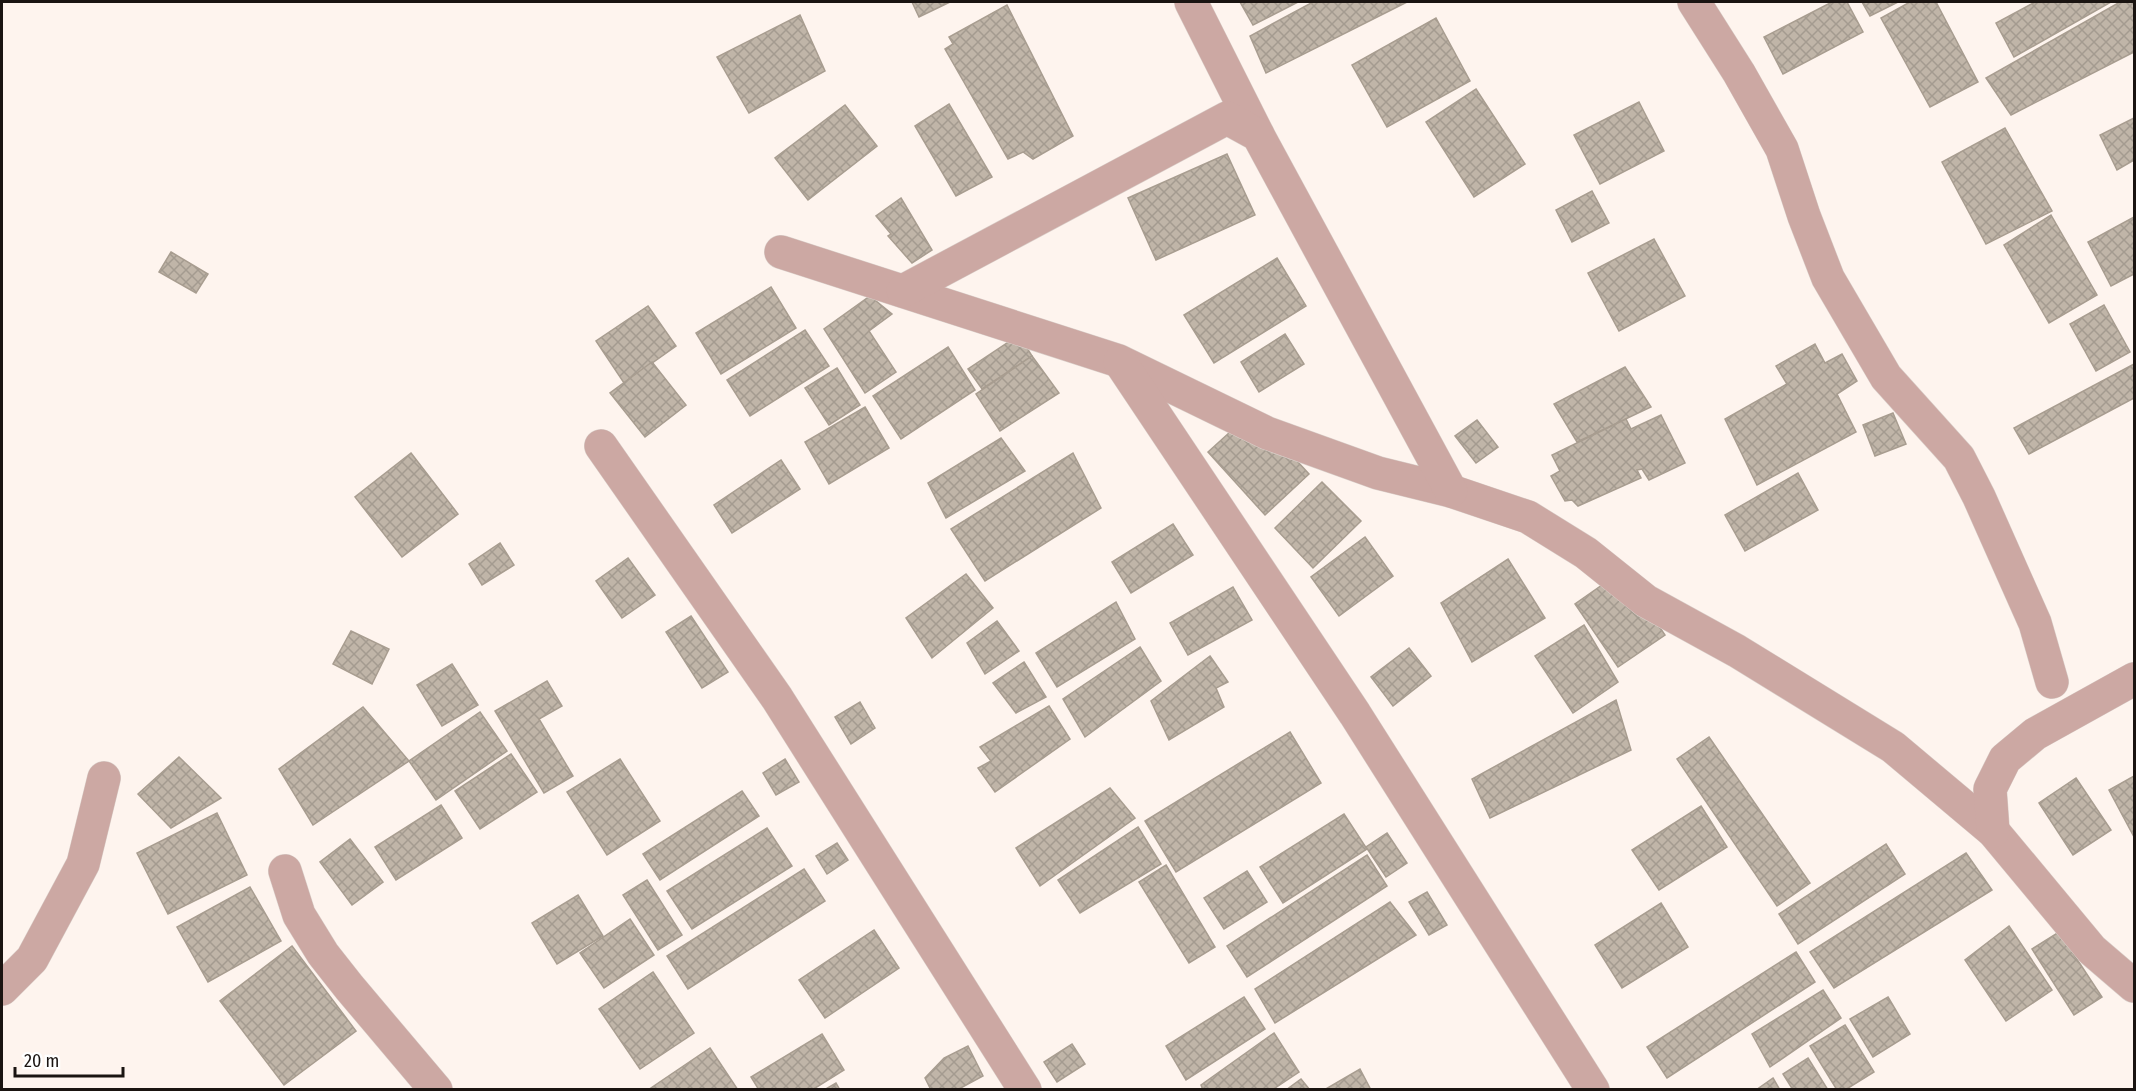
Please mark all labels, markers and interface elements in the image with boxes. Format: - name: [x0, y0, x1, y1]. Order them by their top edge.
- scale bar: [15, 1040, 123, 1078]
- text: 20 m: [24, 1050, 59, 1072]

